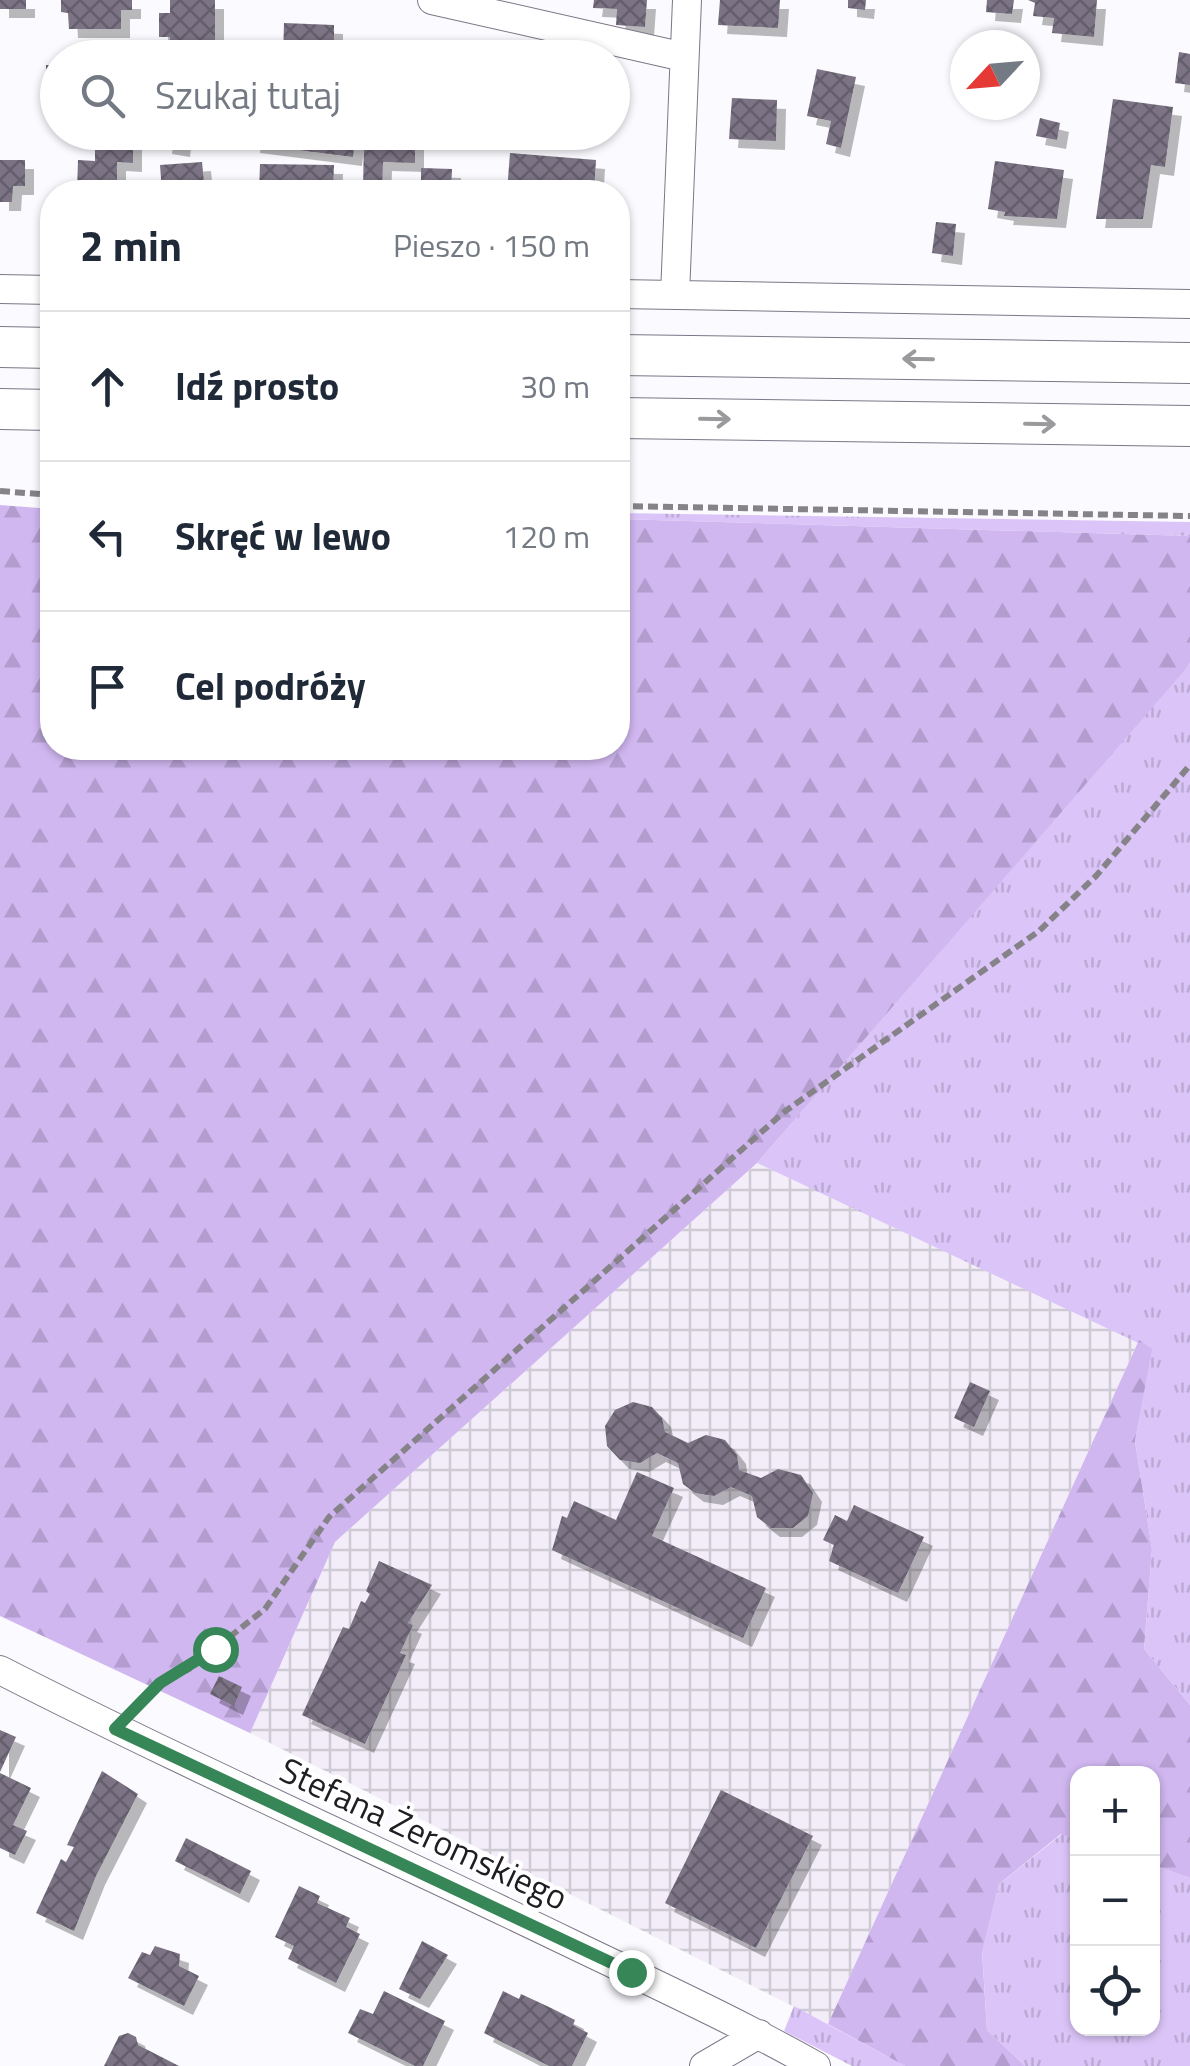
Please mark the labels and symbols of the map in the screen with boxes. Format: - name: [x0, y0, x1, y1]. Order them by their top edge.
- north arrow: [950, 30, 1040, 120]
- one-way arrow: [902, 350, 934, 368]
- one-way arrow: [698, 410, 730, 428]
- one-way arrow: [1022, 414, 1055, 434]
- route start: [193, 1627, 239, 1673]
- street label: Stefana Żeromskiego: [271, 1743, 577, 1923]
- route end: [609, 1950, 655, 1996]

